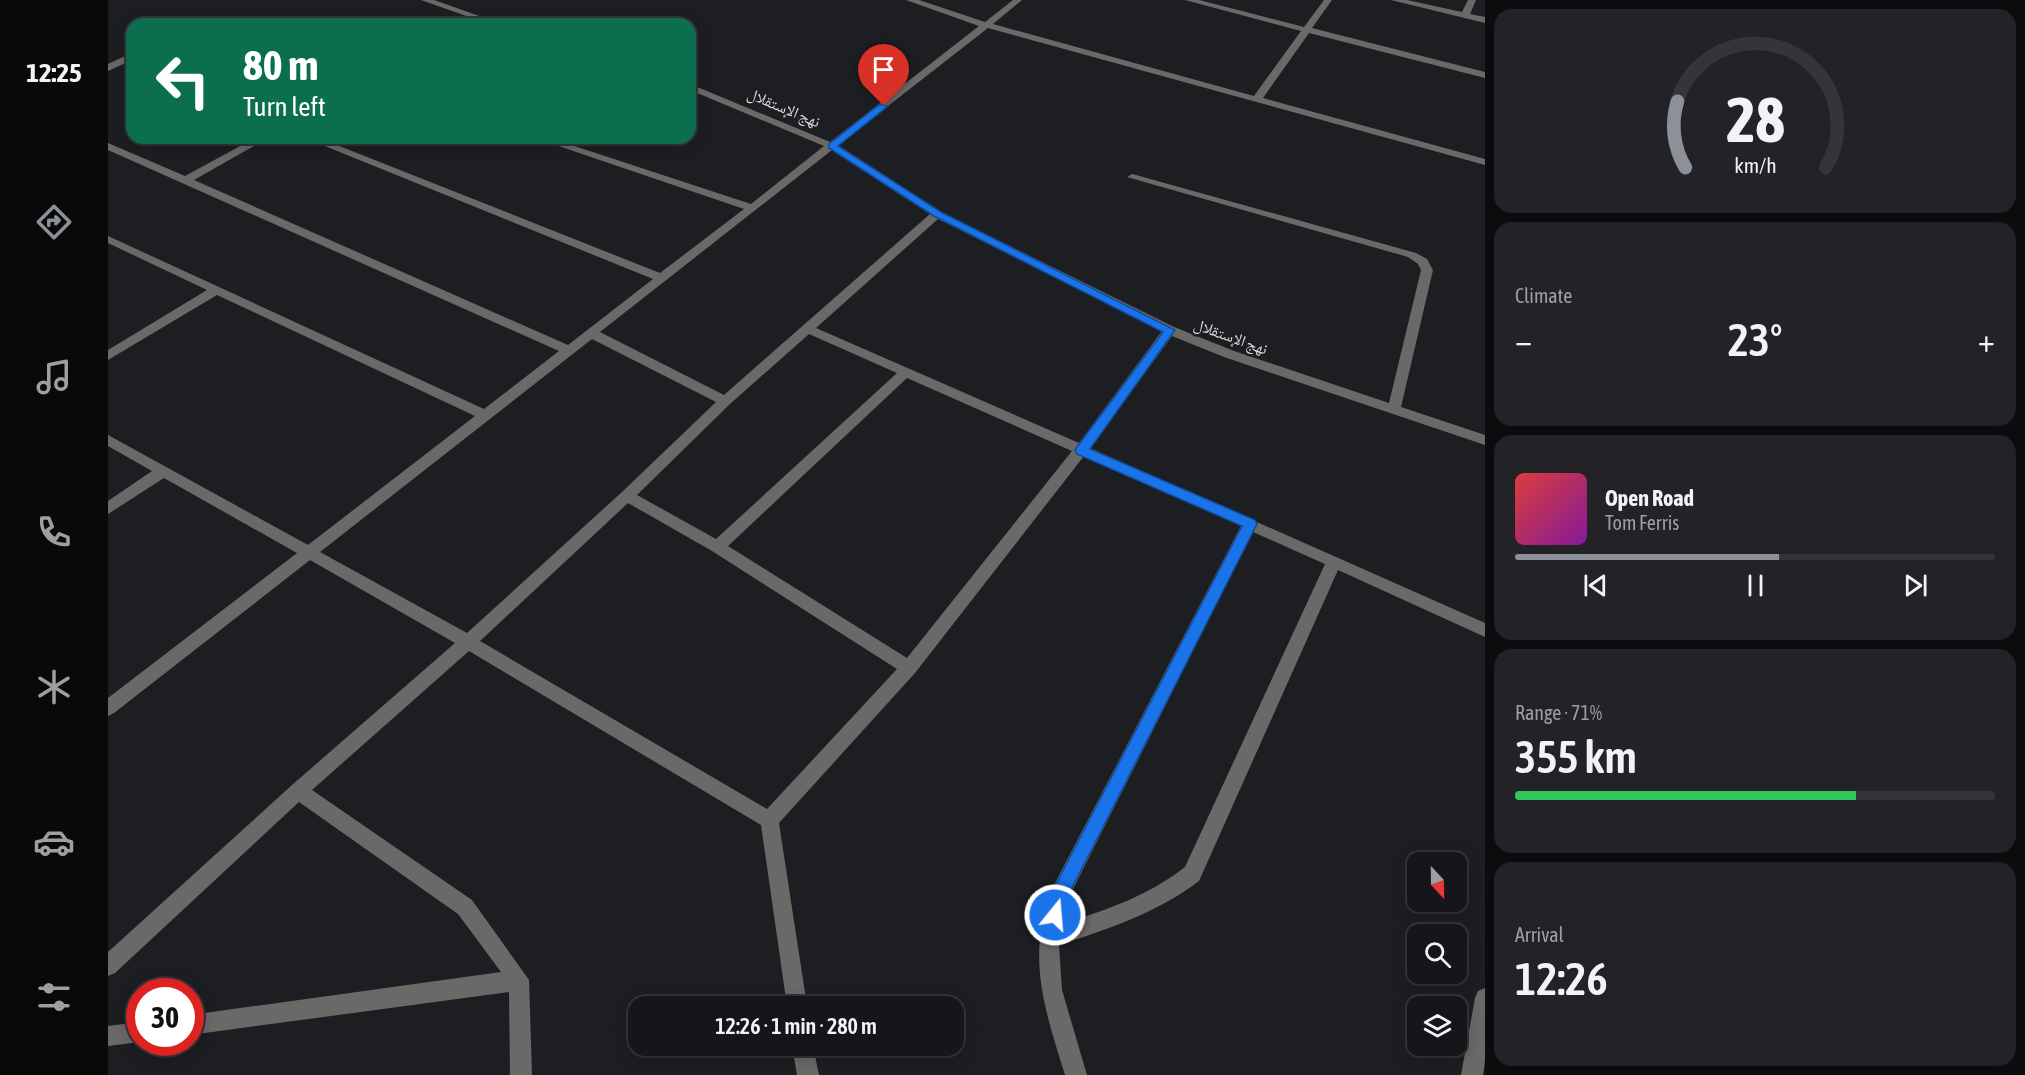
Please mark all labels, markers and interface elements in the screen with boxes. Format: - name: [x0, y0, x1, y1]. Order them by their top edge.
- text: 80 m: [243, 41, 318, 89]
- icon: left: [144, 42, 222, 120]
- pin: [858, 44, 909, 106]
- icon: arrive: [867, 53, 900, 86]
- text: 12:25: [26, 57, 82, 88]
- street label: نهج الإستقلال: [744, 84, 823, 132]
- text: 28: [1726, 84, 1784, 155]
- text: Turn left: [243, 91, 326, 122]
- text: km/h: [1734, 153, 1776, 178]
- icon: directions: [33, 201, 75, 243]
- text: Climate: [1515, 284, 1572, 307]
- street label: نهج الإستقلال: [1191, 314, 1270, 360]
- text: 23°: [1728, 314, 1782, 366]
- text: −: [1515, 321, 1532, 359]
- text: +: [1978, 321, 1995, 359]
- icon: music: [33, 356, 75, 398]
- text: Open Road: [1605, 485, 1694, 511]
- icon: phone: [33, 511, 75, 553]
- text: Tom Ferris: [1605, 511, 1679, 534]
- icon: previous: [1579, 569, 1612, 602]
- icon: pause: [1739, 569, 1772, 602]
- icon: next: [1899, 569, 1932, 602]
- icon: climate: [33, 666, 75, 708]
- text: Range · 71%: [1515, 701, 1602, 724]
- text: 355 km: [1515, 731, 1637, 783]
- icon: car: [33, 821, 75, 863]
- north arrow: [1407, 852, 1467, 912]
- map controls: [1407, 852, 1467, 1056]
- position arrow: [1023, 883, 1087, 947]
- text: Arrival: [1515, 923, 1564, 946]
- button: search: [1407, 924, 1467, 984]
- text: 12:26: [1515, 953, 1608, 1005]
- icon: filters: [33, 976, 75, 1018]
- speed limit sign: 30: [126, 978, 204, 1056]
- button: layers: [1407, 996, 1467, 1056]
- text: 12:26 · 1 min · 280 m: [715, 1013, 877, 1039]

